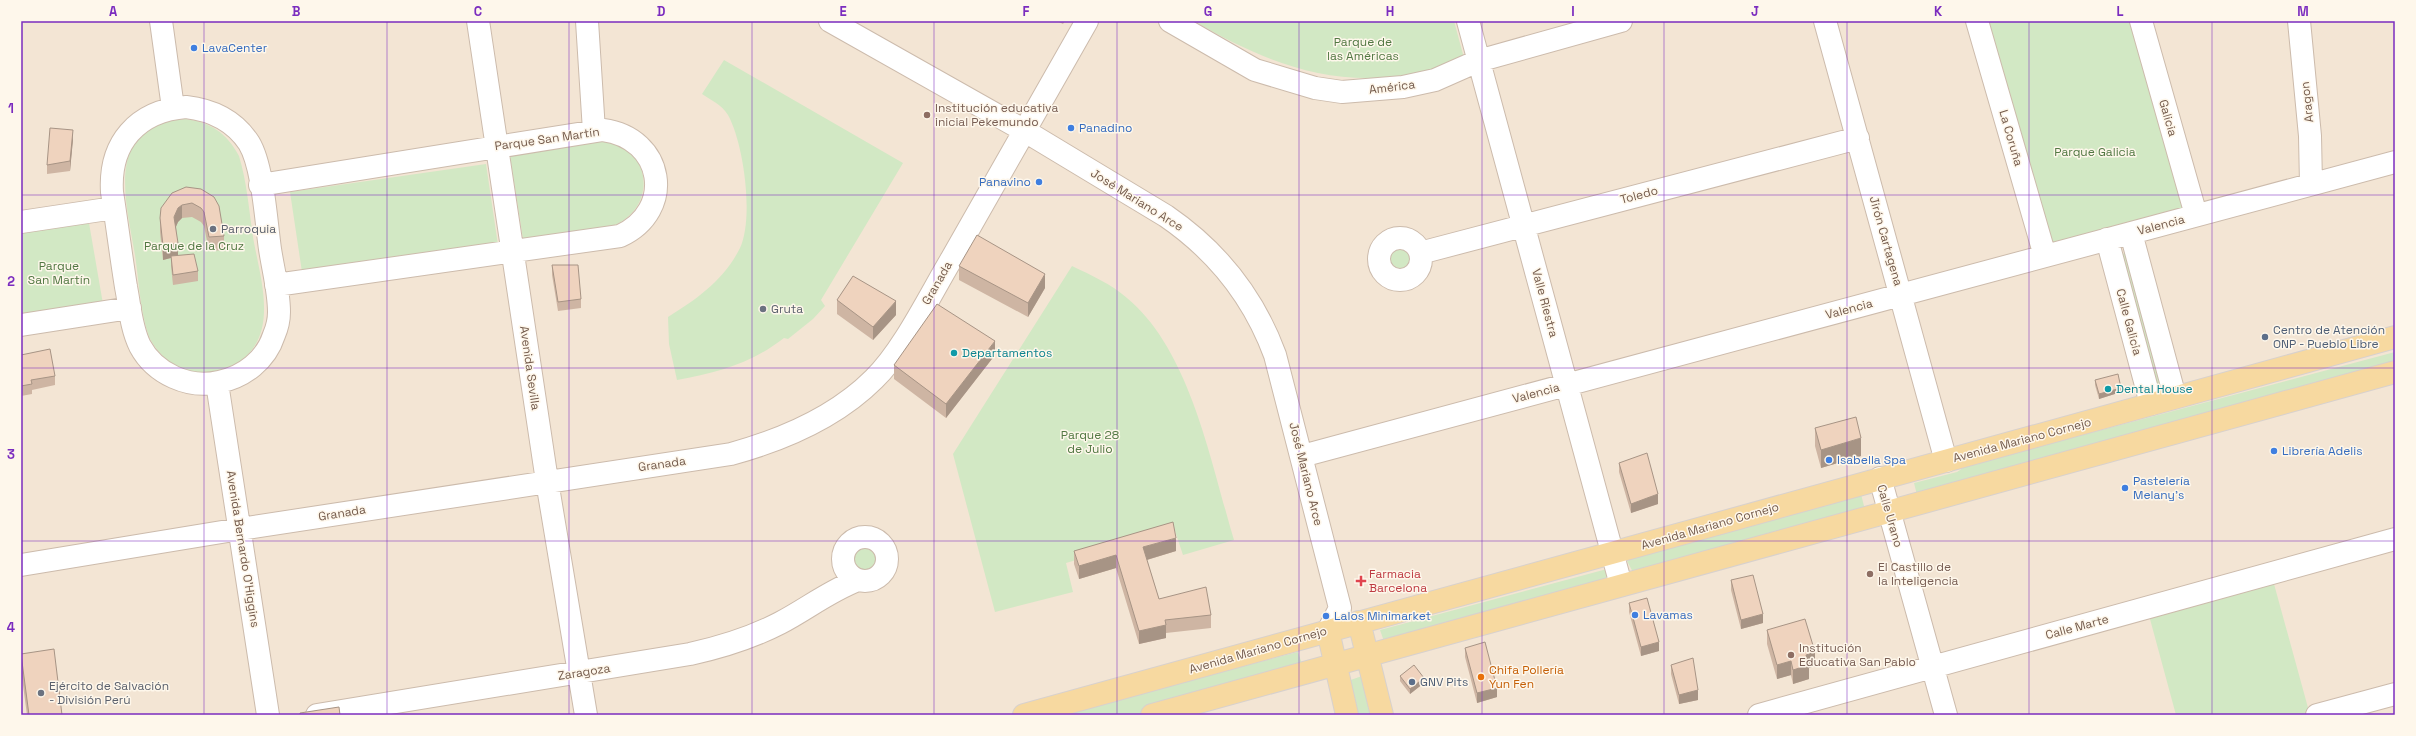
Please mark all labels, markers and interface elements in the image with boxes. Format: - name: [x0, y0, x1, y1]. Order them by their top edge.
- text: A: [109, 3, 118, 20]
- text: B: [292, 3, 301, 20]
- text: C: [474, 3, 482, 20]
- text: D: [657, 3, 666, 20]
- text: E: [839, 3, 847, 20]
- text: F: [1023, 3, 1030, 20]
- text: G: [1204, 3, 1212, 20]
- text: H: [1386, 3, 1394, 20]
- text: I: [1571, 3, 1575, 20]
- text: J: [1751, 3, 1759, 20]
- text: K: [1934, 3, 1943, 20]
- text: L: [2116, 3, 2124, 20]
- text: M: [2297, 3, 2309, 20]
- park label: Parque de las Américas: [1327, 34, 1399, 64]
- place label: LavaCenter: [202, 40, 268, 56]
- marker: LavaCenter: [189, 43, 199, 53]
- street label: América: [1368, 76, 1416, 98]
- street label: Aragon: [2297, 81, 2317, 123]
- street label: Galicia: [2155, 98, 2181, 138]
- text: 1: [8, 100, 14, 117]
- place label: Institución educativa inicial Pekemundo: [935, 100, 1058, 130]
- street label: La Coruña: [1995, 108, 2027, 168]
- marker: Institución educativa inicial Pekemundo: [922, 110, 932, 120]
- place label: Panadino: [1079, 120, 1133, 136]
- marker: Panadino: [1066, 123, 1076, 133]
- street label: Parque San Martín: [493, 124, 601, 154]
- park label: Parque Galicia: [2054, 144, 2136, 160]
- street label: José Mariano Arce: [1088, 165, 1186, 235]
- place label: Panavino: [979, 174, 1031, 190]
- marker: Panavino: [1034, 177, 1044, 187]
- street label: Toledo: [1618, 182, 1660, 208]
- street label: Jirón Cartagena: [1866, 194, 1906, 288]
- street label: Valencia: [2136, 211, 2186, 239]
- place label: Parroquia: [221, 221, 276, 237]
- marker: Parroquia: [208, 224, 218, 234]
- park label: Parque de la Cruz: [144, 238, 244, 254]
- park label: Parque San Martín: [28, 258, 90, 288]
- street label: Granada: [918, 258, 956, 308]
- street label: Valle Riestra: [1528, 267, 1562, 339]
- text: 2: [7, 273, 15, 290]
- street label: Calle Galicia: [2112, 287, 2146, 357]
- street label: Valencia: [1824, 295, 1874, 323]
- place label: Gruta: [771, 301, 803, 317]
- marker: Gruta: [758, 304, 768, 314]
- place label: Centro de Atención ONP - Pueblo Libre: [2273, 322, 2385, 352]
- street label: Avenida Sevilla: [516, 325, 544, 411]
- marker: Centro de Atención ONP - Pueblo Libre: [2260, 332, 2270, 342]
- place label: Departamentos: [962, 345, 1052, 361]
- marker: Departamentos: [949, 348, 959, 358]
- street label: Valencia: [1511, 379, 1561, 407]
- place label: Dental House: [2116, 381, 2193, 397]
- marker: Dental House: [2103, 384, 2113, 394]
- street label: Avenida Mariano Cornejo: [1951, 414, 2093, 466]
- street label: José Mariano Arce: [1285, 421, 1327, 527]
- park label: Parque 28 de Julio: [1061, 427, 1119, 457]
- place label: Librería Adelis: [2282, 443, 2363, 459]
- text: 3: [7, 446, 15, 463]
- marker: Librería Adelis: [2269, 446, 2279, 456]
- place label: Isabella Spa: [1837, 452, 1906, 468]
- street label: Granada: [637, 453, 687, 475]
- marker: Isabella Spa: [1824, 455, 1834, 465]
- street label: Avenida Bernardo O'Higgins: [223, 469, 263, 629]
- place label: Pastelería Melany's: [2133, 473, 2190, 503]
- street label: Calle Urano: [1873, 483, 1907, 549]
- marker: Pastelería Melany's: [2120, 483, 2130, 493]
- street label: Avenida Mariano Cornejo: [1639, 499, 1781, 553]
- street label: Granada: [317, 501, 367, 525]
- place label: El Castillo de la Inteligencia: [1878, 559, 1959, 589]
- place label: Farmacia Barcelona: [1369, 566, 1427, 596]
- marker: El Castillo de la Inteligencia: [1865, 569, 1875, 579]
- marker: Farmacia Barcelona: [1356, 576, 1366, 586]
- place label: Lavamas: [1643, 607, 1693, 623]
- place label: Lalos Minimarket: [1334, 608, 1431, 624]
- marker: Lavamas: [1630, 610, 1640, 620]
- marker: Lalos Minimarket: [1321, 611, 1331, 621]
- street label: Calle Marte: [2044, 611, 2110, 643]
- text: 4: [7, 619, 15, 636]
- street label: Avenida Mariano Cornejo: [1187, 623, 1329, 677]
- place label: Institución Educativa San Pablo: [1799, 640, 1916, 670]
- marker: Institución Educativa San Pablo: [1786, 650, 1796, 660]
- street label: Zaragoza: [557, 660, 611, 684]
- place label: Chifa Pollería Yun Fen: [1489, 662, 1564, 692]
- marker: Chifa Pollería Yun Fen: [1476, 672, 1486, 682]
- place label: GNV Pits: [1420, 674, 1468, 690]
- marker: GNV Pits: [1407, 677, 1417, 687]
- place label: Ejército de Salvación - División Perú: [49, 678, 169, 708]
- marker: Ejército de Salvación - División Perú: [36, 688, 46, 698]

